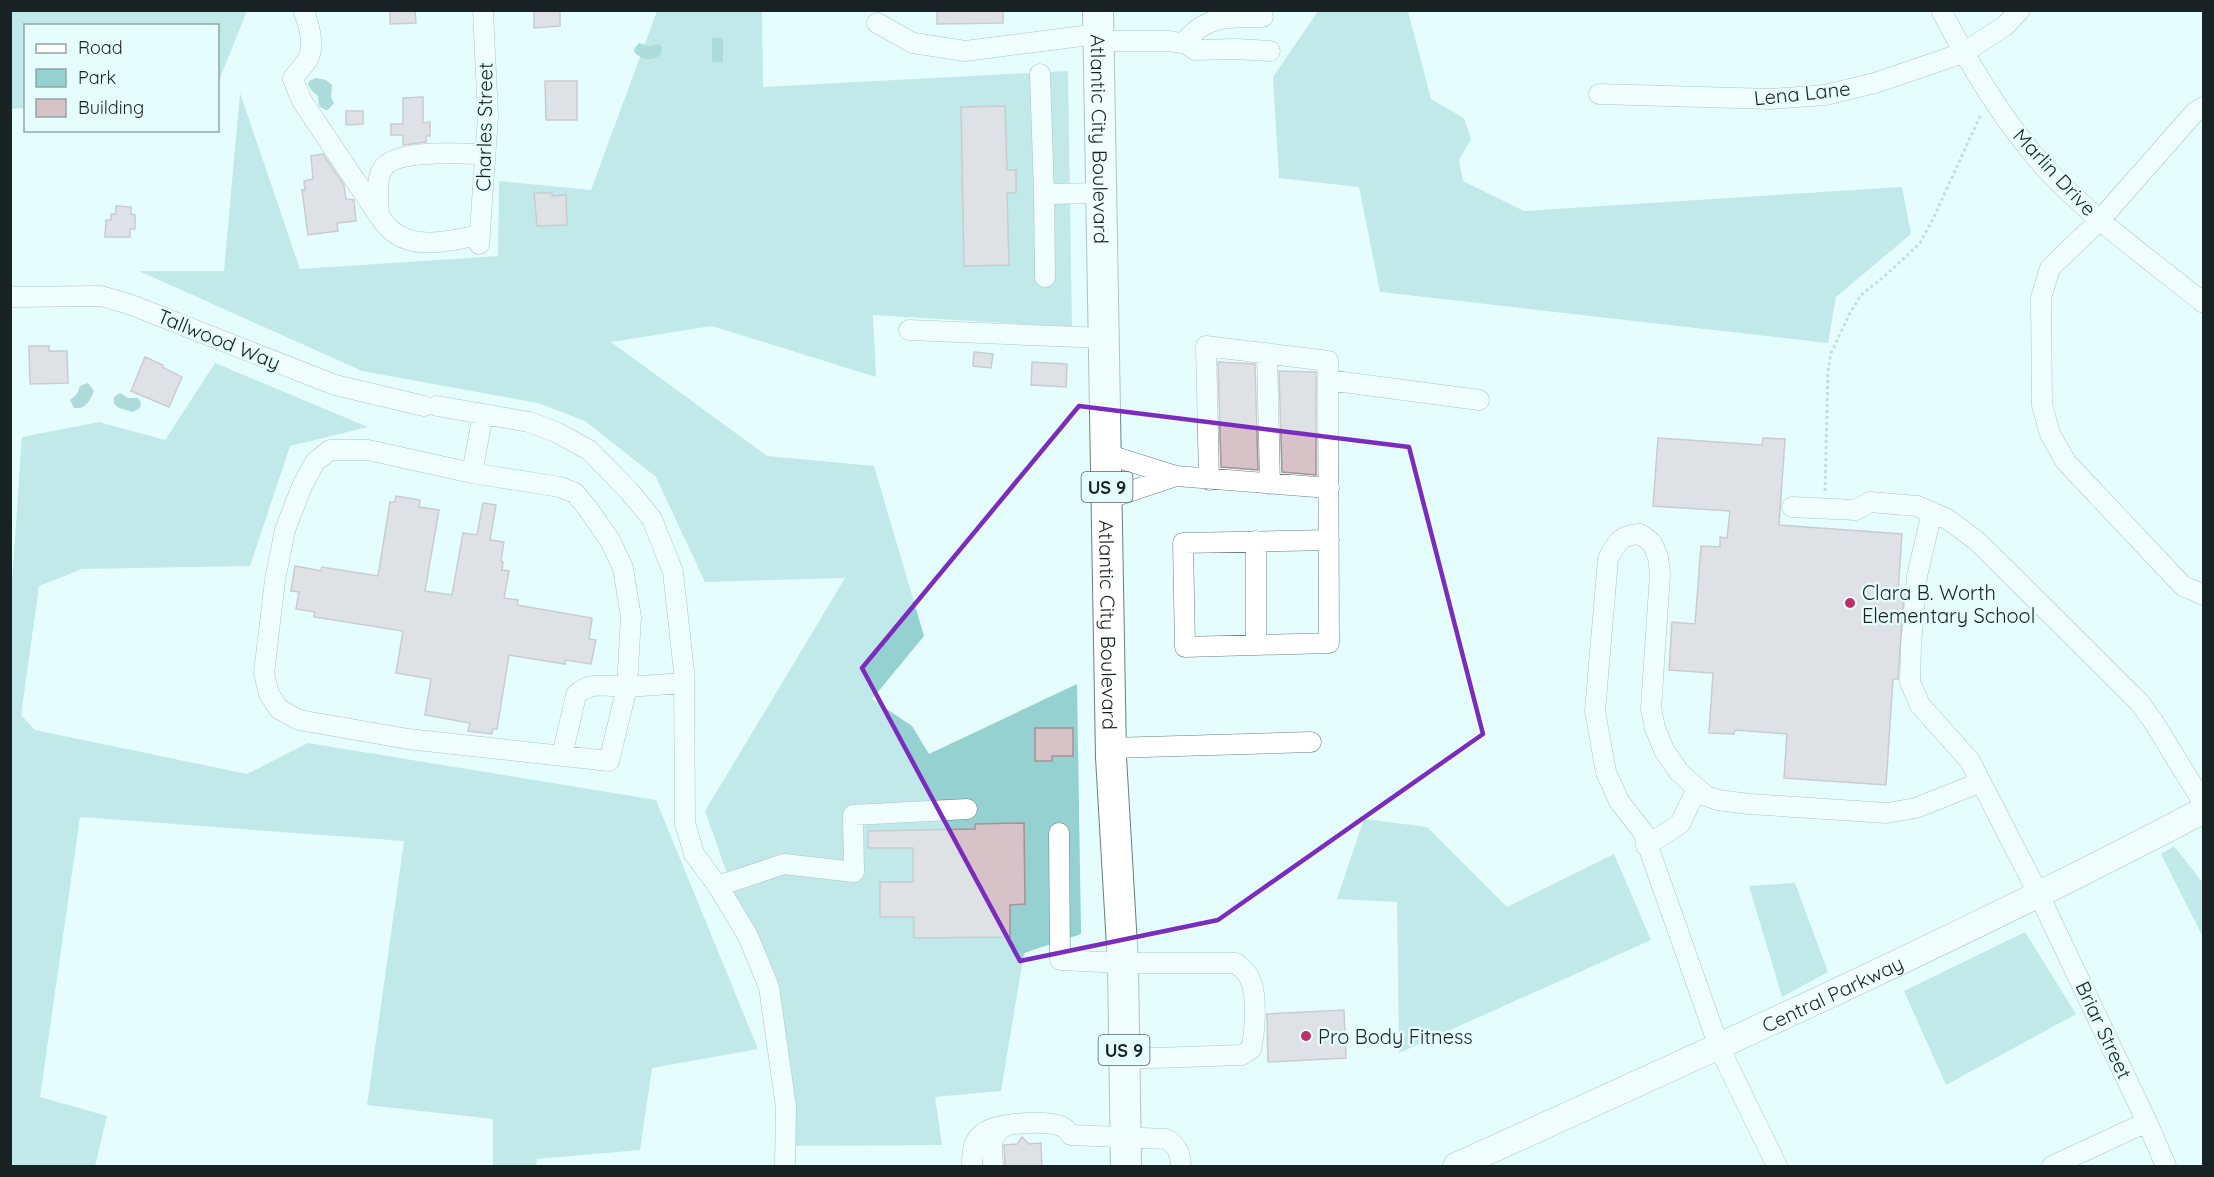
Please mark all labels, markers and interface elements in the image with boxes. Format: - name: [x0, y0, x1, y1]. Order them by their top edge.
- legend: [24, 24, 219, 132]
- street label: Atlantic City Boulevard: [1086, 34, 1115, 244]
- text: Road: [78, 36, 123, 59]
- street label: Charles Street: [470, 62, 498, 192]
- text: Park: [78, 66, 116, 89]
- street label: Lena Lane: [1753, 76, 1851, 110]
- text: Building: [78, 96, 144, 119]
- street label: Marlin Drive: [2008, 123, 2102, 221]
- street label: Tallwood Way: [154, 303, 284, 375]
- road number: US 9: [1082, 472, 1132, 502]
- street label: Atlantic City Boulevard: [1094, 520, 1123, 730]
- place label: Clara B. Worth Elementary School: [1862, 580, 2035, 628]
- marker: Clara B. Worth Elementary School: [1843, 596, 1857, 610]
- street label: Central Parkway: [1758, 950, 1907, 1037]
- street label: Briar Street: [2070, 977, 2138, 1083]
- place label: Pro Body Fitness: [1318, 1024, 1473, 1049]
- marker: Pro Body Fitness: [1299, 1029, 1313, 1043]
- road number: US 9: [1098, 1035, 1150, 1065]

